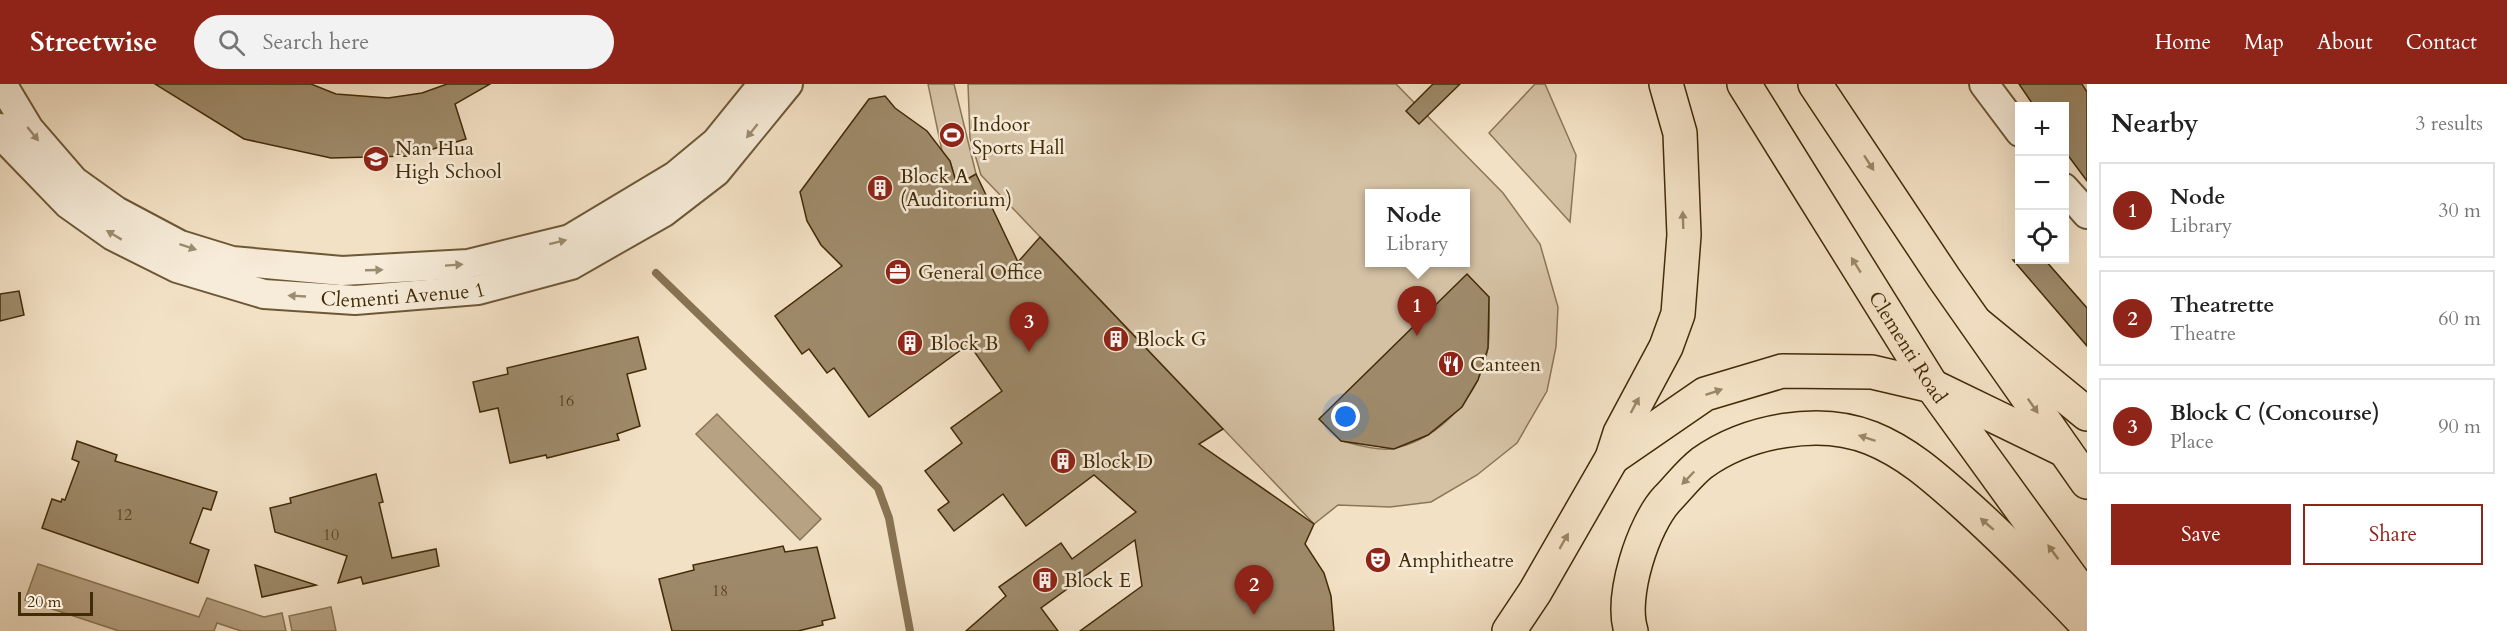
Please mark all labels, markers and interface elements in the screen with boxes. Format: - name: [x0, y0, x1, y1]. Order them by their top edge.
- search box: [194, 15, 614, 69]
- text: Streetwise: [30, 23, 158, 61]
- icon: search: [215, 26, 248, 59]
- text: Search here: [263, 27, 369, 57]
- text: Home: [2155, 28, 2211, 57]
- text: Map: [2244, 28, 2284, 57]
- text: About: [2317, 28, 2373, 57]
- text: Contact: [2406, 28, 2477, 57]
- map controls: [2015, 102, 2069, 264]
- button: +: [2015, 102, 2069, 156]
- text: Nearby: [2111, 106, 2199, 141]
- text: 3 results: [2415, 110, 2483, 137]
- place label: Indoor Sports Hall: [972, 111, 1065, 161]
- sports icon: Indoor Sports Hall: [937, 120, 967, 150]
- one-way arrow: [747, 123, 759, 138]
- one-way arrow: [27, 126, 39, 141]
- place label: Nan Hua High School: [395, 135, 502, 185]
- school or university icon: Nan Hua High School: [361, 144, 391, 174]
- one-way arrow: [1863, 155, 1875, 171]
- button: −: [2015, 156, 2069, 210]
- place label: Block A (Auditorium): [900, 163, 1012, 213]
- building icon: Block A (Auditorium): [865, 173, 895, 203]
- text: Node: [2170, 182, 2225, 212]
- popup: [1365, 189, 1470, 267]
- text: 1: [2127, 197, 2138, 224]
- text: 30 m: [2438, 197, 2481, 224]
- text: Node: [1386, 200, 1442, 230]
- one-way arrow: [1678, 210, 1688, 229]
- button: locate: [2015, 210, 2069, 264]
- text: Library: [2170, 212, 2232, 239]
- one-way arrow: [106, 230, 122, 241]
- text: Library: [1386, 230, 1449, 257]
- one-way arrow: [549, 236, 567, 246]
- one-way arrow: [179, 243, 197, 252]
- office icon: General Office: [883, 257, 913, 287]
- one-way arrow: [1850, 257, 1861, 274]
- place label: General Office: [918, 259, 1043, 286]
- one-way arrow: [445, 261, 464, 270]
- one-way arrow: [365, 265, 384, 274]
- street label: Clementi Avenue 1: [320, 276, 488, 314]
- pin: 1: [1398, 286, 1436, 336]
- street label: Clementi Road: [1862, 286, 1953, 409]
- text: Theatrette: [2170, 290, 2274, 320]
- one-way arrow: [287, 291, 306, 301]
- pin: 3: [1010, 302, 1048, 352]
- text: 2: [2127, 305, 2138, 332]
- text: 60 m: [2438, 305, 2481, 332]
- text: Theatre: [2170, 320, 2236, 347]
- building icon: Block G: [1101, 324, 1131, 354]
- place label: Block G: [1136, 326, 1207, 353]
- building icon: Block B: [895, 328, 925, 358]
- place label: Block B: [930, 330, 998, 357]
- restaurant icon: Canteen: [1436, 349, 1466, 379]
- place label: Canteen: [1470, 351, 1542, 378]
- one-way arrow: [1705, 387, 1723, 396]
- house number: 16: [558, 390, 574, 412]
- one-way arrow: [1630, 396, 1640, 413]
- one-way arrow: [2027, 397, 2039, 413]
- text: Block C (Concourse): [2170, 398, 2380, 428]
- your location: [1331, 402, 1360, 431]
- text: 3: [2127, 413, 2138, 440]
- text: 90 m: [2438, 413, 2481, 440]
- text: Place: [2170, 428, 2214, 455]
- one-way arrow: [1858, 433, 1876, 442]
- building icon: Block D: [1048, 446, 1078, 476]
- place label: Block D: [1082, 448, 1153, 475]
- one-way arrow: [1681, 471, 1695, 485]
- house number: 12: [116, 504, 132, 526]
- button: Save: [2111, 504, 2291, 565]
- button: Share: [2303, 504, 2483, 565]
- one-way arrow: [1979, 517, 1995, 530]
- house number: 10: [323, 524, 339, 546]
- one-way arrow: [1559, 532, 1569, 549]
- theatre icon: Amphitheatre: [1363, 545, 1393, 575]
- one-way arrow: [2047, 545, 2059, 561]
- place label: Amphitheatre: [1398, 547, 1514, 574]
- building icon: Block E: [1030, 565, 1060, 595]
- pin: 2: [1234, 566, 1274, 615]
- place label: Block E: [1064, 567, 1131, 594]
- house number: 18: [712, 580, 728, 602]
- scale bar: [18, 589, 93, 616]
- text: 20 m: [27, 591, 61, 613]

